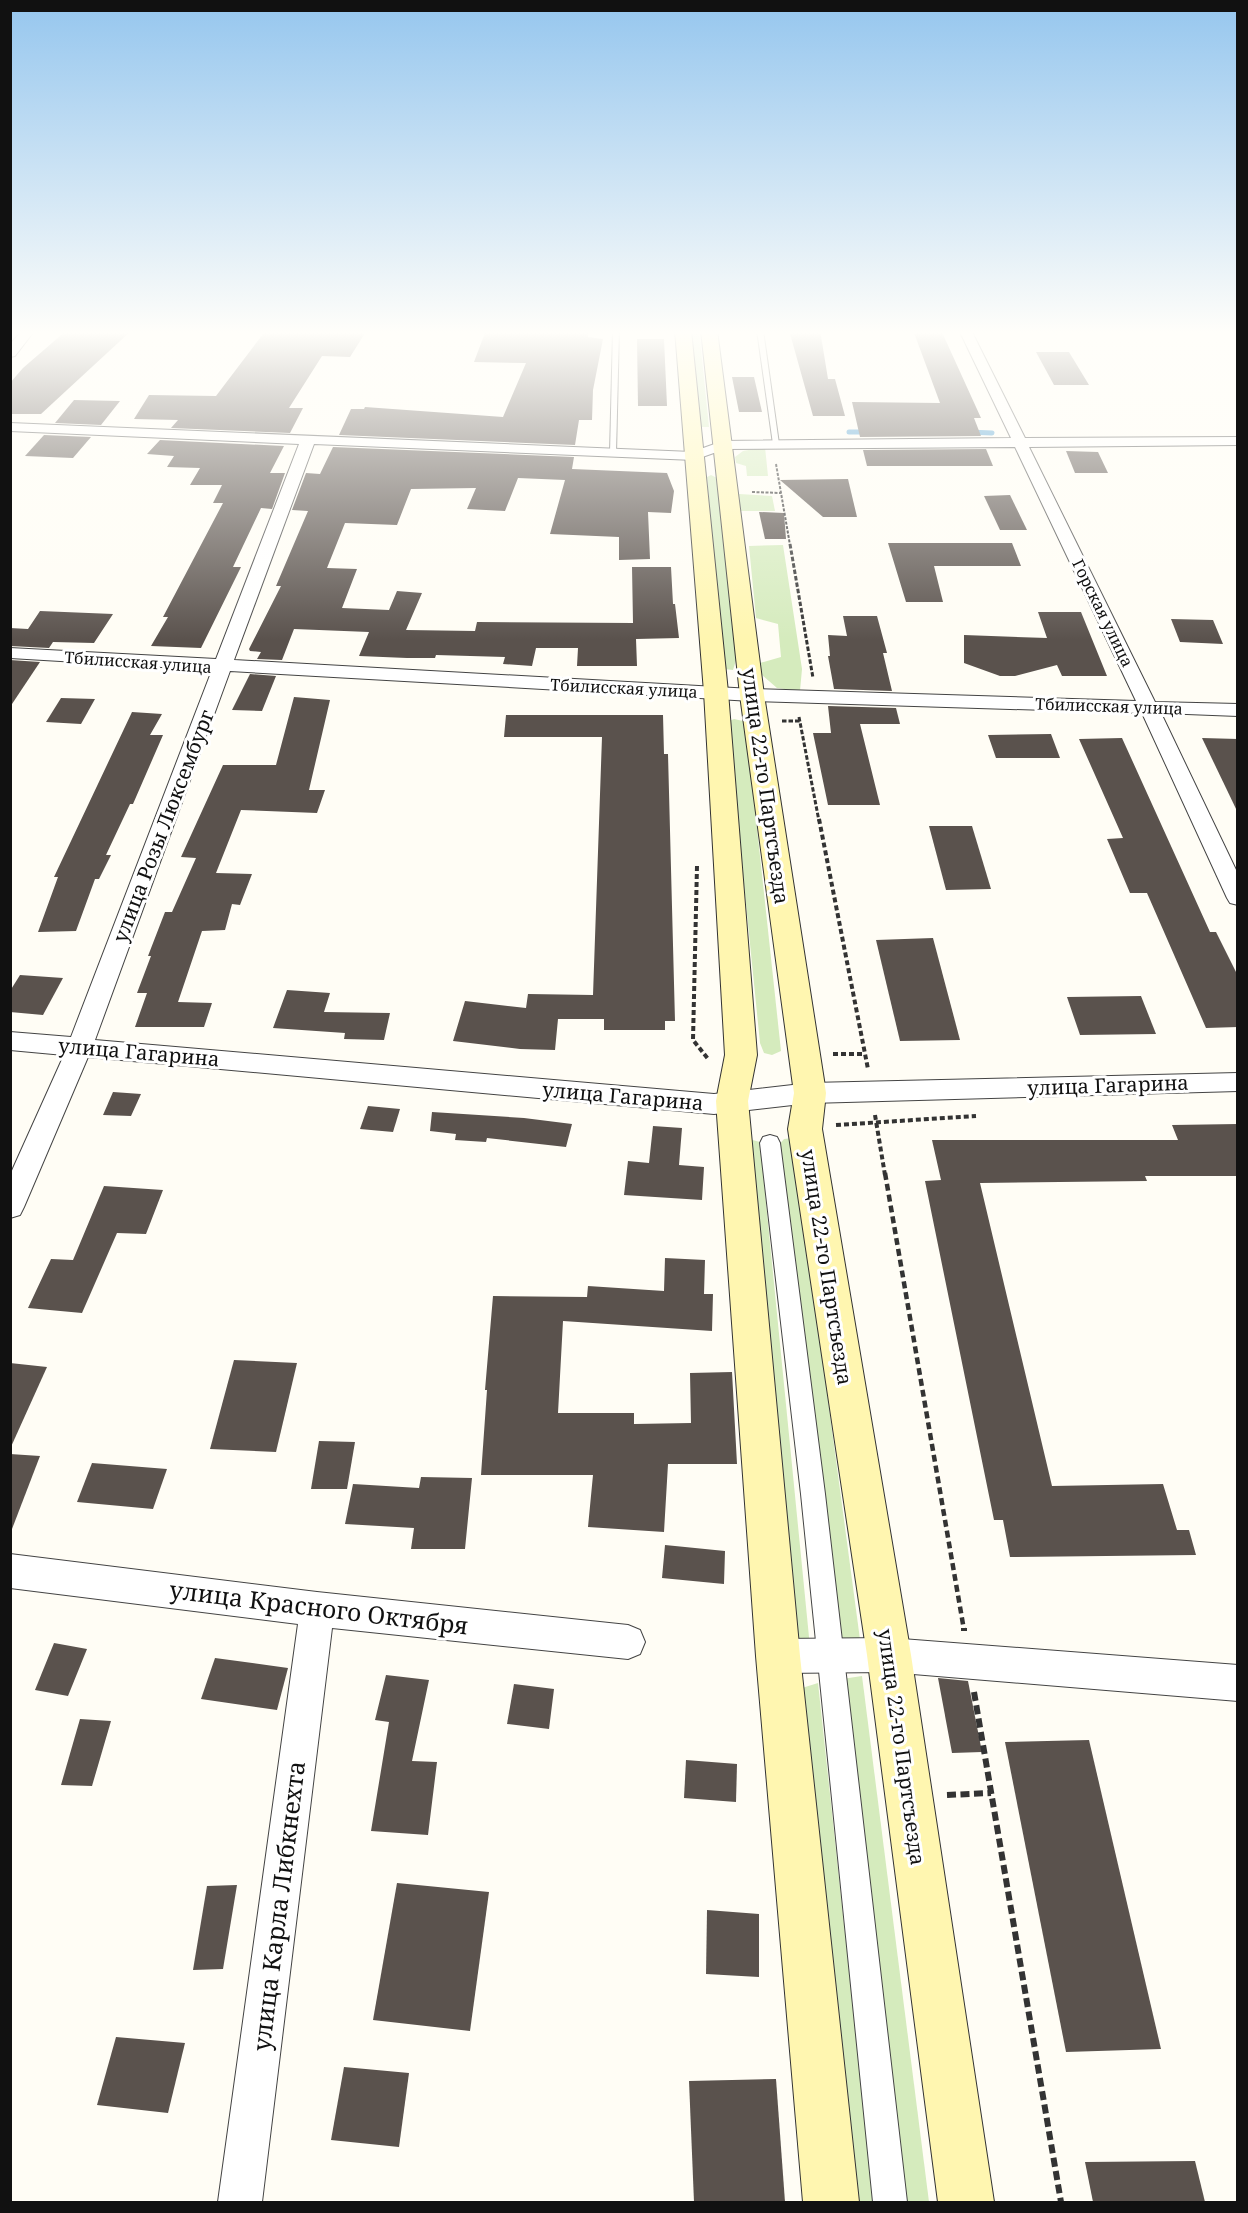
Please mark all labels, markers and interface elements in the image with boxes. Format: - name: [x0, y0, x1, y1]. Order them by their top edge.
- street label: Горская улица: [1067, 555, 1139, 671]
- street label: Тбилисская улица: [64, 646, 212, 678]
- street label: улица 22-го Партсъезда: [736, 666, 796, 906]
- street label: Тбилисская улица: [550, 673, 698, 703]
- street label: Тбилисская улица: [1035, 692, 1183, 720]
- street label: улица Розы Люксембург: [106, 706, 220, 946]
- street label: улица Гагарина: [57, 1032, 221, 1072]
- street label: улица Гагарина: [1027, 1069, 1189, 1101]
- street label: улица Гагарина: [541, 1076, 705, 1116]
- street label: улица 22-го Партсъезда: [795, 1147, 859, 1387]
- street label: улица Красного Октября: [168, 1572, 470, 1642]
- street label: улица 22-го Партсъезда: [872, 1627, 932, 1867]
- street label: улица Карла Либкнехта: [244, 1759, 312, 2053]

